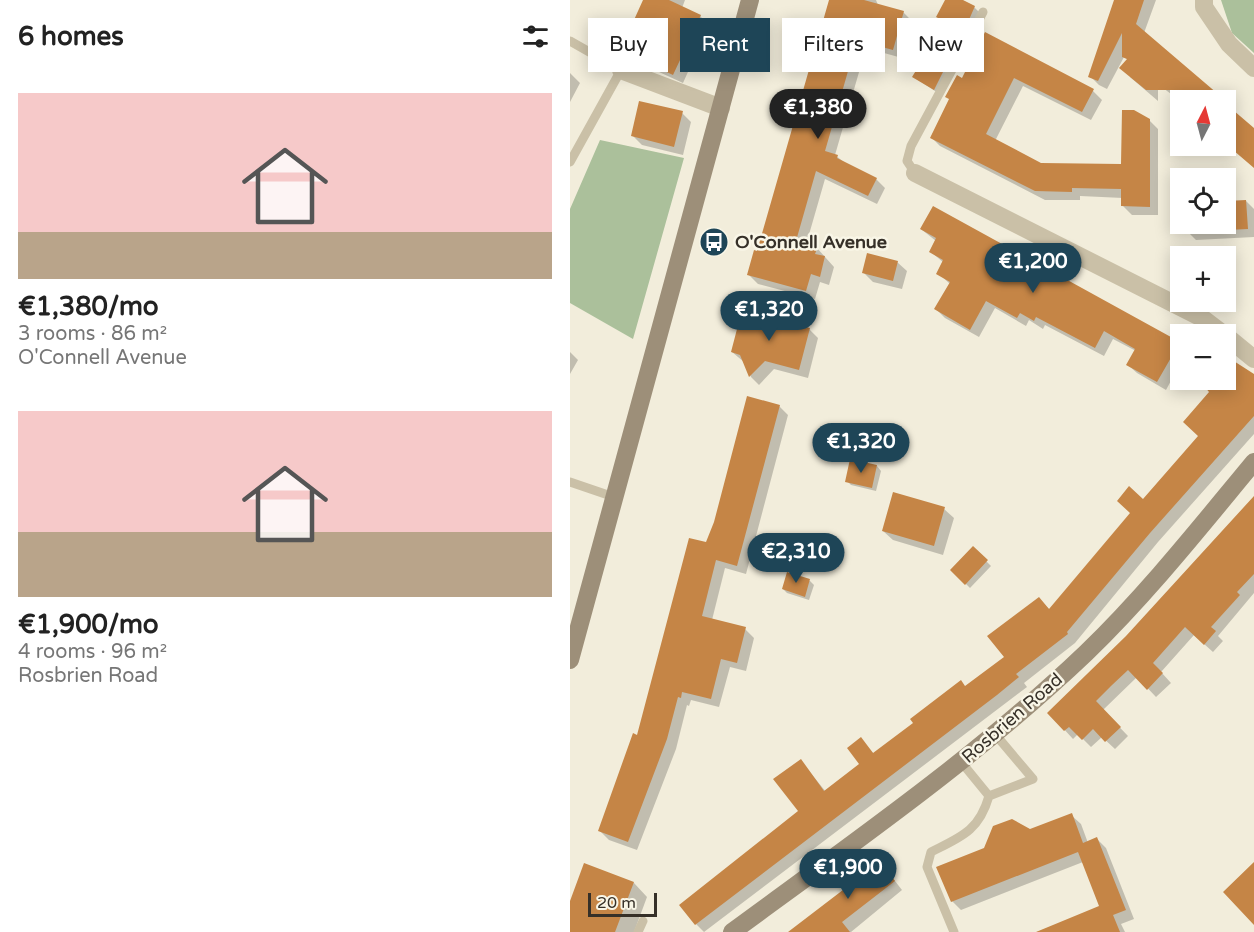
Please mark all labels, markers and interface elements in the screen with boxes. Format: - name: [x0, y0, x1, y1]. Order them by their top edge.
- chip: Buy: [588, 18, 668, 72]
- chip: Rent: [680, 18, 770, 72]
- chip: Filters: [782, 18, 885, 72]
- chip: New: [897, 18, 984, 72]
- icon: filters: [519, 20, 552, 53]
- text: 6 homes: [18, 21, 124, 52]
- pin: €1,380: [769, 89, 867, 140]
- north arrow: [1170, 90, 1236, 156]
- map controls: [1170, 90, 1236, 390]
- text: €1,380: [783, 96, 853, 120]
- icon: home: [231, 132, 339, 240]
- button: locate: [1170, 168, 1236, 234]
- bus stop icon: O'Connell Avenue: [698, 226, 730, 258]
- place label: O'Connell Avenue: [735, 231, 887, 253]
- pin: €1,200: [984, 243, 1082, 294]
- button: +: [1170, 246, 1236, 312]
- text: €1,200: [998, 250, 1068, 274]
- text: €1,380/mo: [18, 291, 159, 322]
- pin: €1,320: [720, 291, 818, 342]
- text: €1,320: [734, 298, 804, 322]
- text: 3 rooms · 86 m²: [18, 322, 167, 346]
- button: −: [1170, 324, 1236, 390]
- text: O'Connell Avenue: [18, 346, 187, 370]
- pin: €1,320: [812, 423, 910, 474]
- text: €1,320: [826, 430, 896, 454]
- icon: home: [231, 450, 339, 558]
- pin: €2,310: [747, 533, 845, 584]
- text: €2,310: [761, 540, 831, 564]
- text: €1,900/mo: [18, 609, 159, 640]
- text: 4 rooms · 96 m²: [18, 640, 167, 664]
- text: Rosbrien Road: [18, 664, 158, 688]
- street label: Rosbrien Road: [957, 668, 1067, 768]
- pin: €1,900: [799, 849, 897, 900]
- text: €1,900: [813, 856, 883, 880]
- scale bar: [588, 890, 657, 918]
- text: 20 m: [597, 893, 636, 913]

